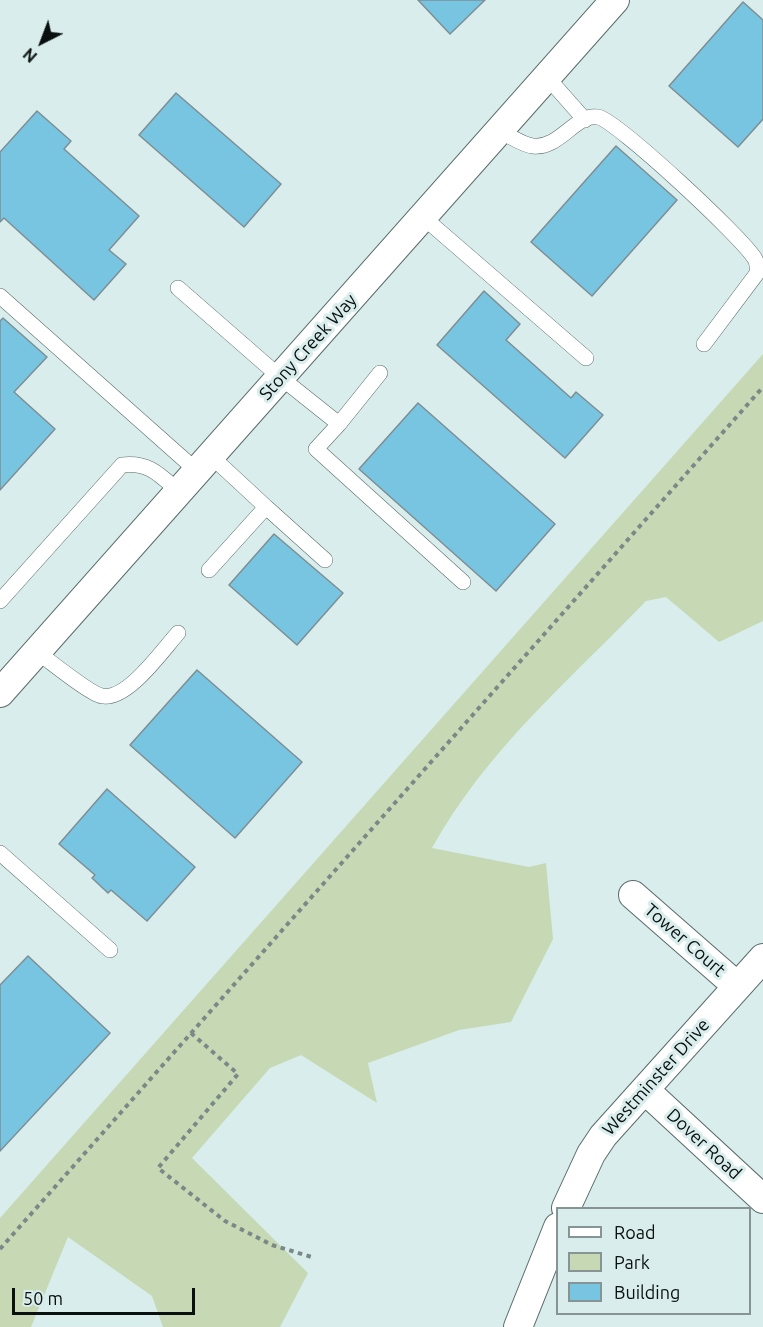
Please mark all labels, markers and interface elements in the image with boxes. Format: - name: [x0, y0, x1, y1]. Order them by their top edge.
- north arrow: [12, 12, 72, 72]
- text: N: [19, 45, 40, 66]
- street label: Stony Creek Way: [255, 290, 361, 404]
- street label: Tower Court: [640, 899, 730, 981]
- street label: Westminster Drive: [598, 1014, 714, 1140]
- street label: Dover Road: [662, 1104, 746, 1184]
- legend: [556, 1207, 751, 1315]
- text: Road: [614, 1222, 656, 1242]
- text: Park: [614, 1252, 650, 1272]
- scale bar: [15, 1276, 198, 1314]
- text: Building: [614, 1282, 680, 1302]
- text: 50 m: [23, 1288, 63, 1308]

